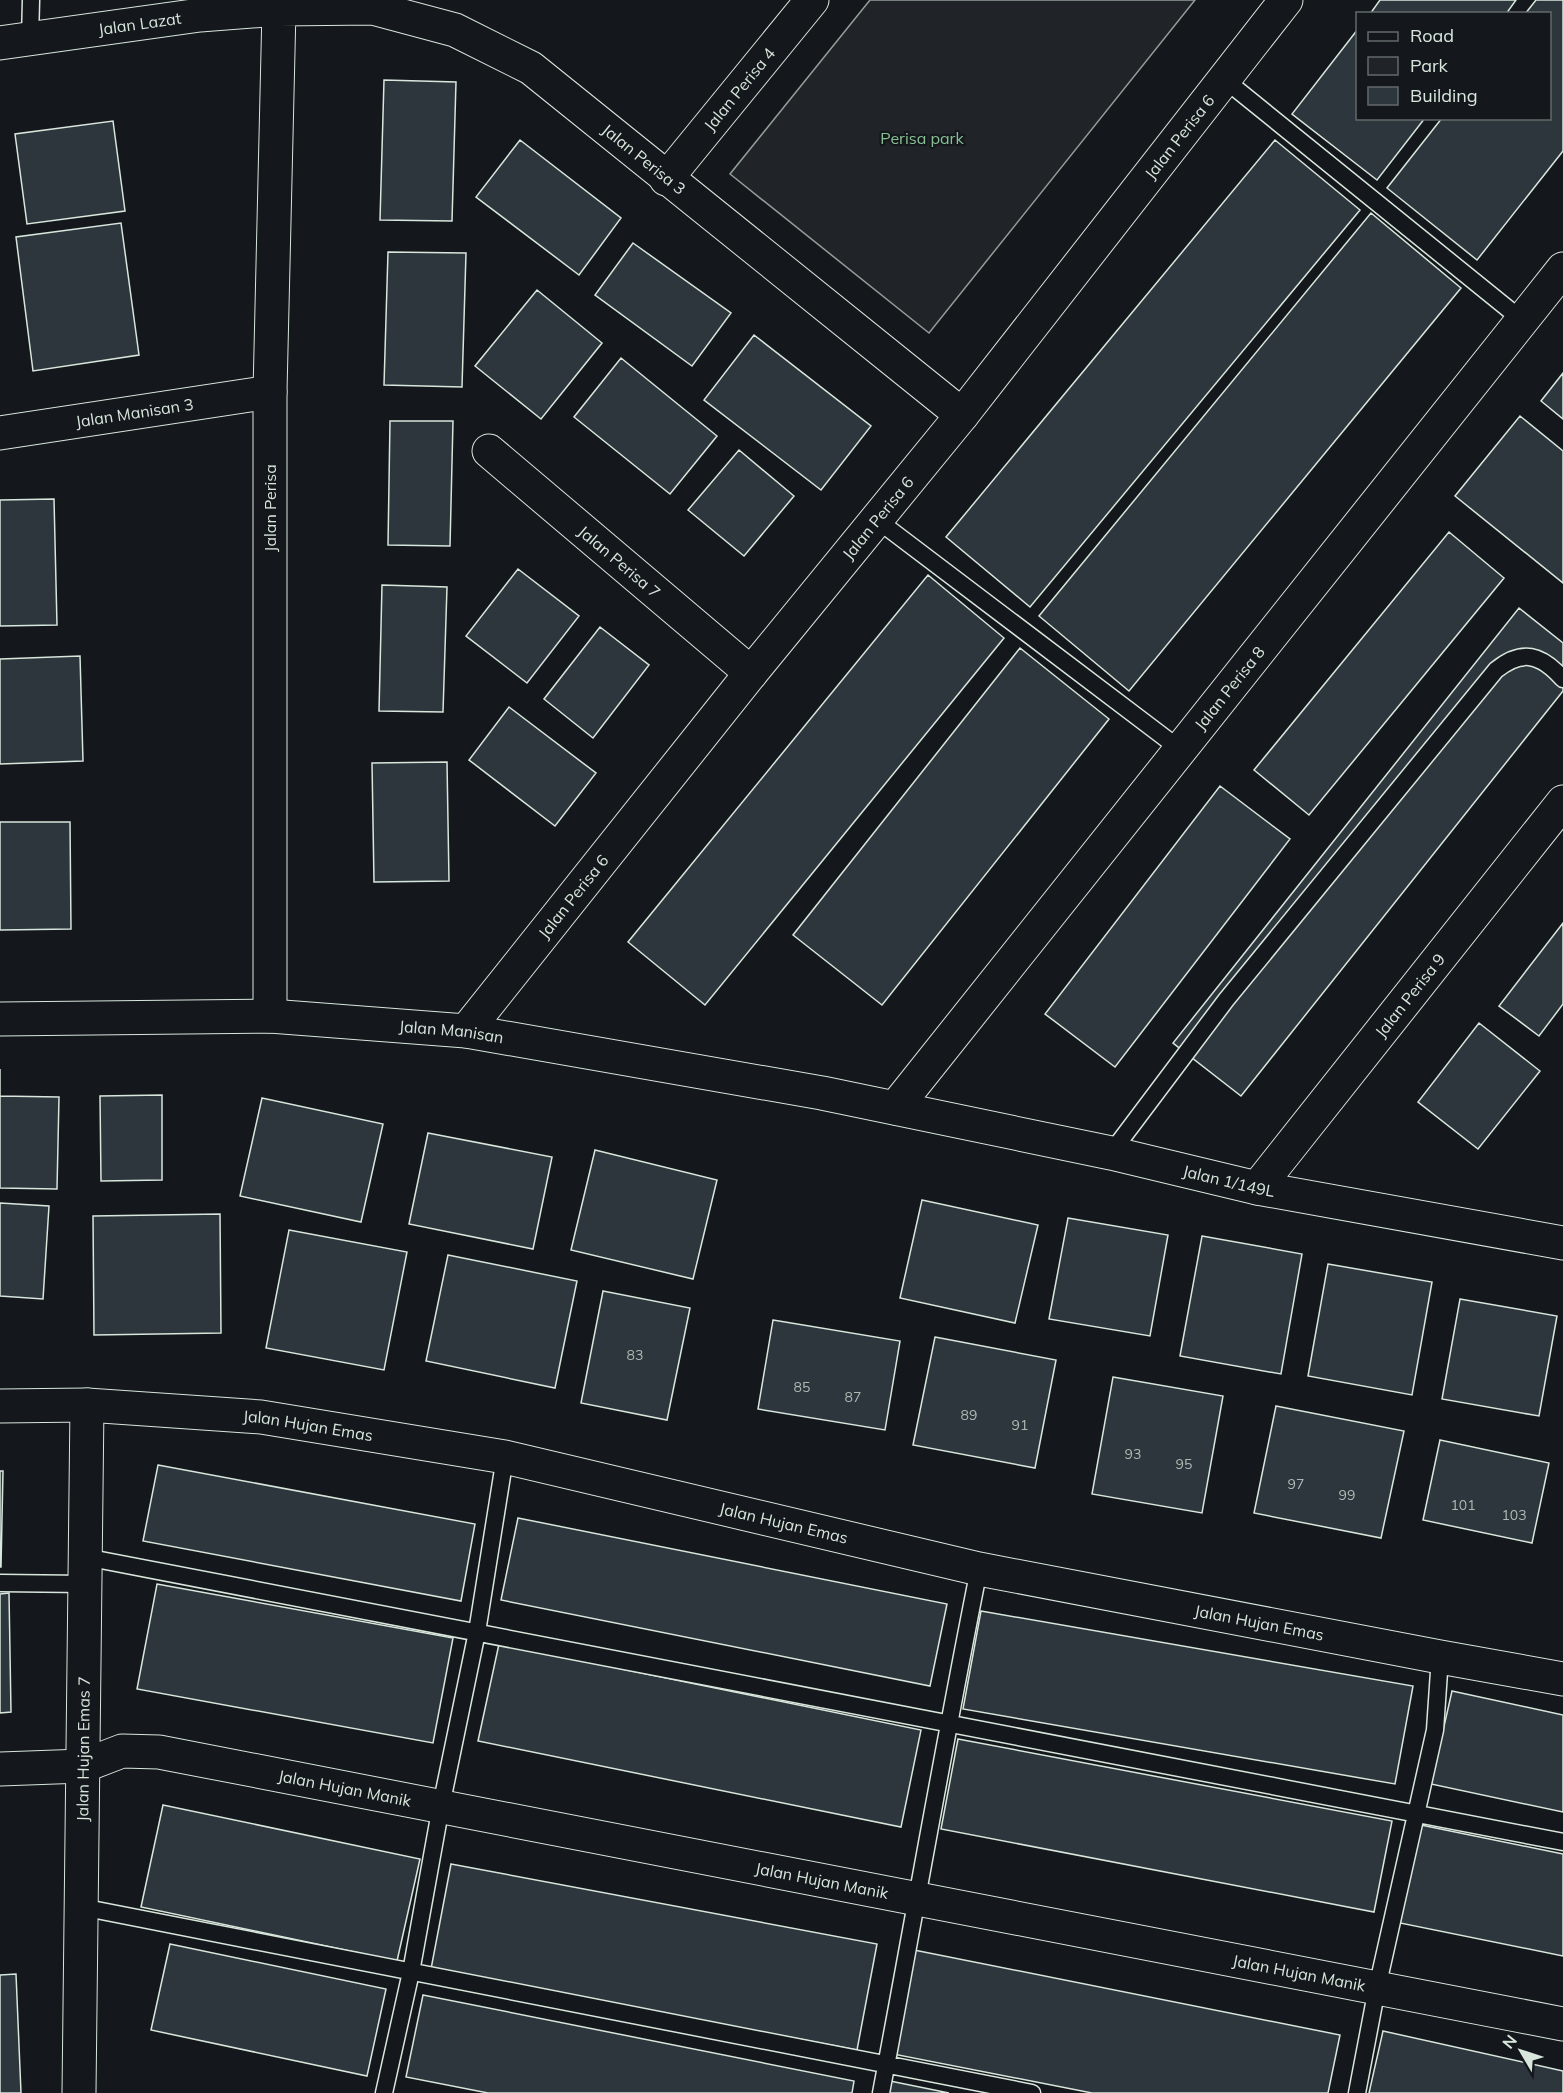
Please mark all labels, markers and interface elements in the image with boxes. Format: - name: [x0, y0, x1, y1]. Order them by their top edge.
- street label: Jalan Lazat: [97, 8, 183, 39]
- legend: [1356, 12, 1551, 120]
- text: Road: [1410, 24, 1454, 47]
- street label: Jalan Perisa 4: [699, 43, 779, 135]
- text: Park: [1410, 54, 1449, 77]
- text: Building: [1410, 84, 1478, 107]
- street label: Jalan Perisa 6: [1140, 90, 1218, 183]
- street label: Jalan Perisa 3: [598, 119, 690, 199]
- park label: Perisa park: [880, 128, 964, 148]
- street label: Jalan Manisan 3: [74, 394, 195, 431]
- street label: Jalan Perisa: [260, 464, 280, 552]
- street label: Jalan Perisa 6: [838, 472, 918, 564]
- street label: Jalan Perisa 7: [574, 521, 665, 602]
- street label: Jalan Perisa 8: [1190, 642, 1269, 734]
- street label: Jalan Perisa 6: [534, 850, 613, 942]
- street label: Jalan Perisa 9: [1370, 949, 1449, 1041]
- street label: Jalan Manisan: [398, 1016, 505, 1047]
- street label: Jalan 1/149L: [1181, 1161, 1276, 1201]
- house number: 83: [627, 1346, 643, 1364]
- house number: 85: [794, 1378, 810, 1396]
- house number: 87: [845, 1388, 861, 1406]
- street label: Jalan Hujan Emas: [242, 1406, 374, 1445]
- house number: 89: [961, 1406, 977, 1424]
- house number: 91: [1012, 1416, 1028, 1434]
- house number: 93: [1125, 1445, 1141, 1463]
- house number: 95: [1176, 1455, 1192, 1473]
- house number: 97: [1288, 1475, 1304, 1493]
- house number: 99: [1339, 1486, 1355, 1504]
- house number: 101: [1450, 1496, 1476, 1514]
- street label: Jalan Hujan Emas: [717, 1498, 850, 1548]
- house number: 103: [1501, 1506, 1527, 1524]
- street label: Jalan Hujan Emas: [1193, 1600, 1326, 1645]
- street label: Jalan Hujan Emas 7: [72, 1676, 94, 1822]
- street label: Jalan Hujan Manik: [276, 1765, 414, 1811]
- street label: Jalan Hujan Manik: [754, 1858, 891, 1903]
- street label: Jalan Hujan Manik: [1231, 1950, 1368, 1996]
- north arrow: [1491, 2021, 1551, 2081]
- text: N: [1498, 2031, 1521, 2053]

